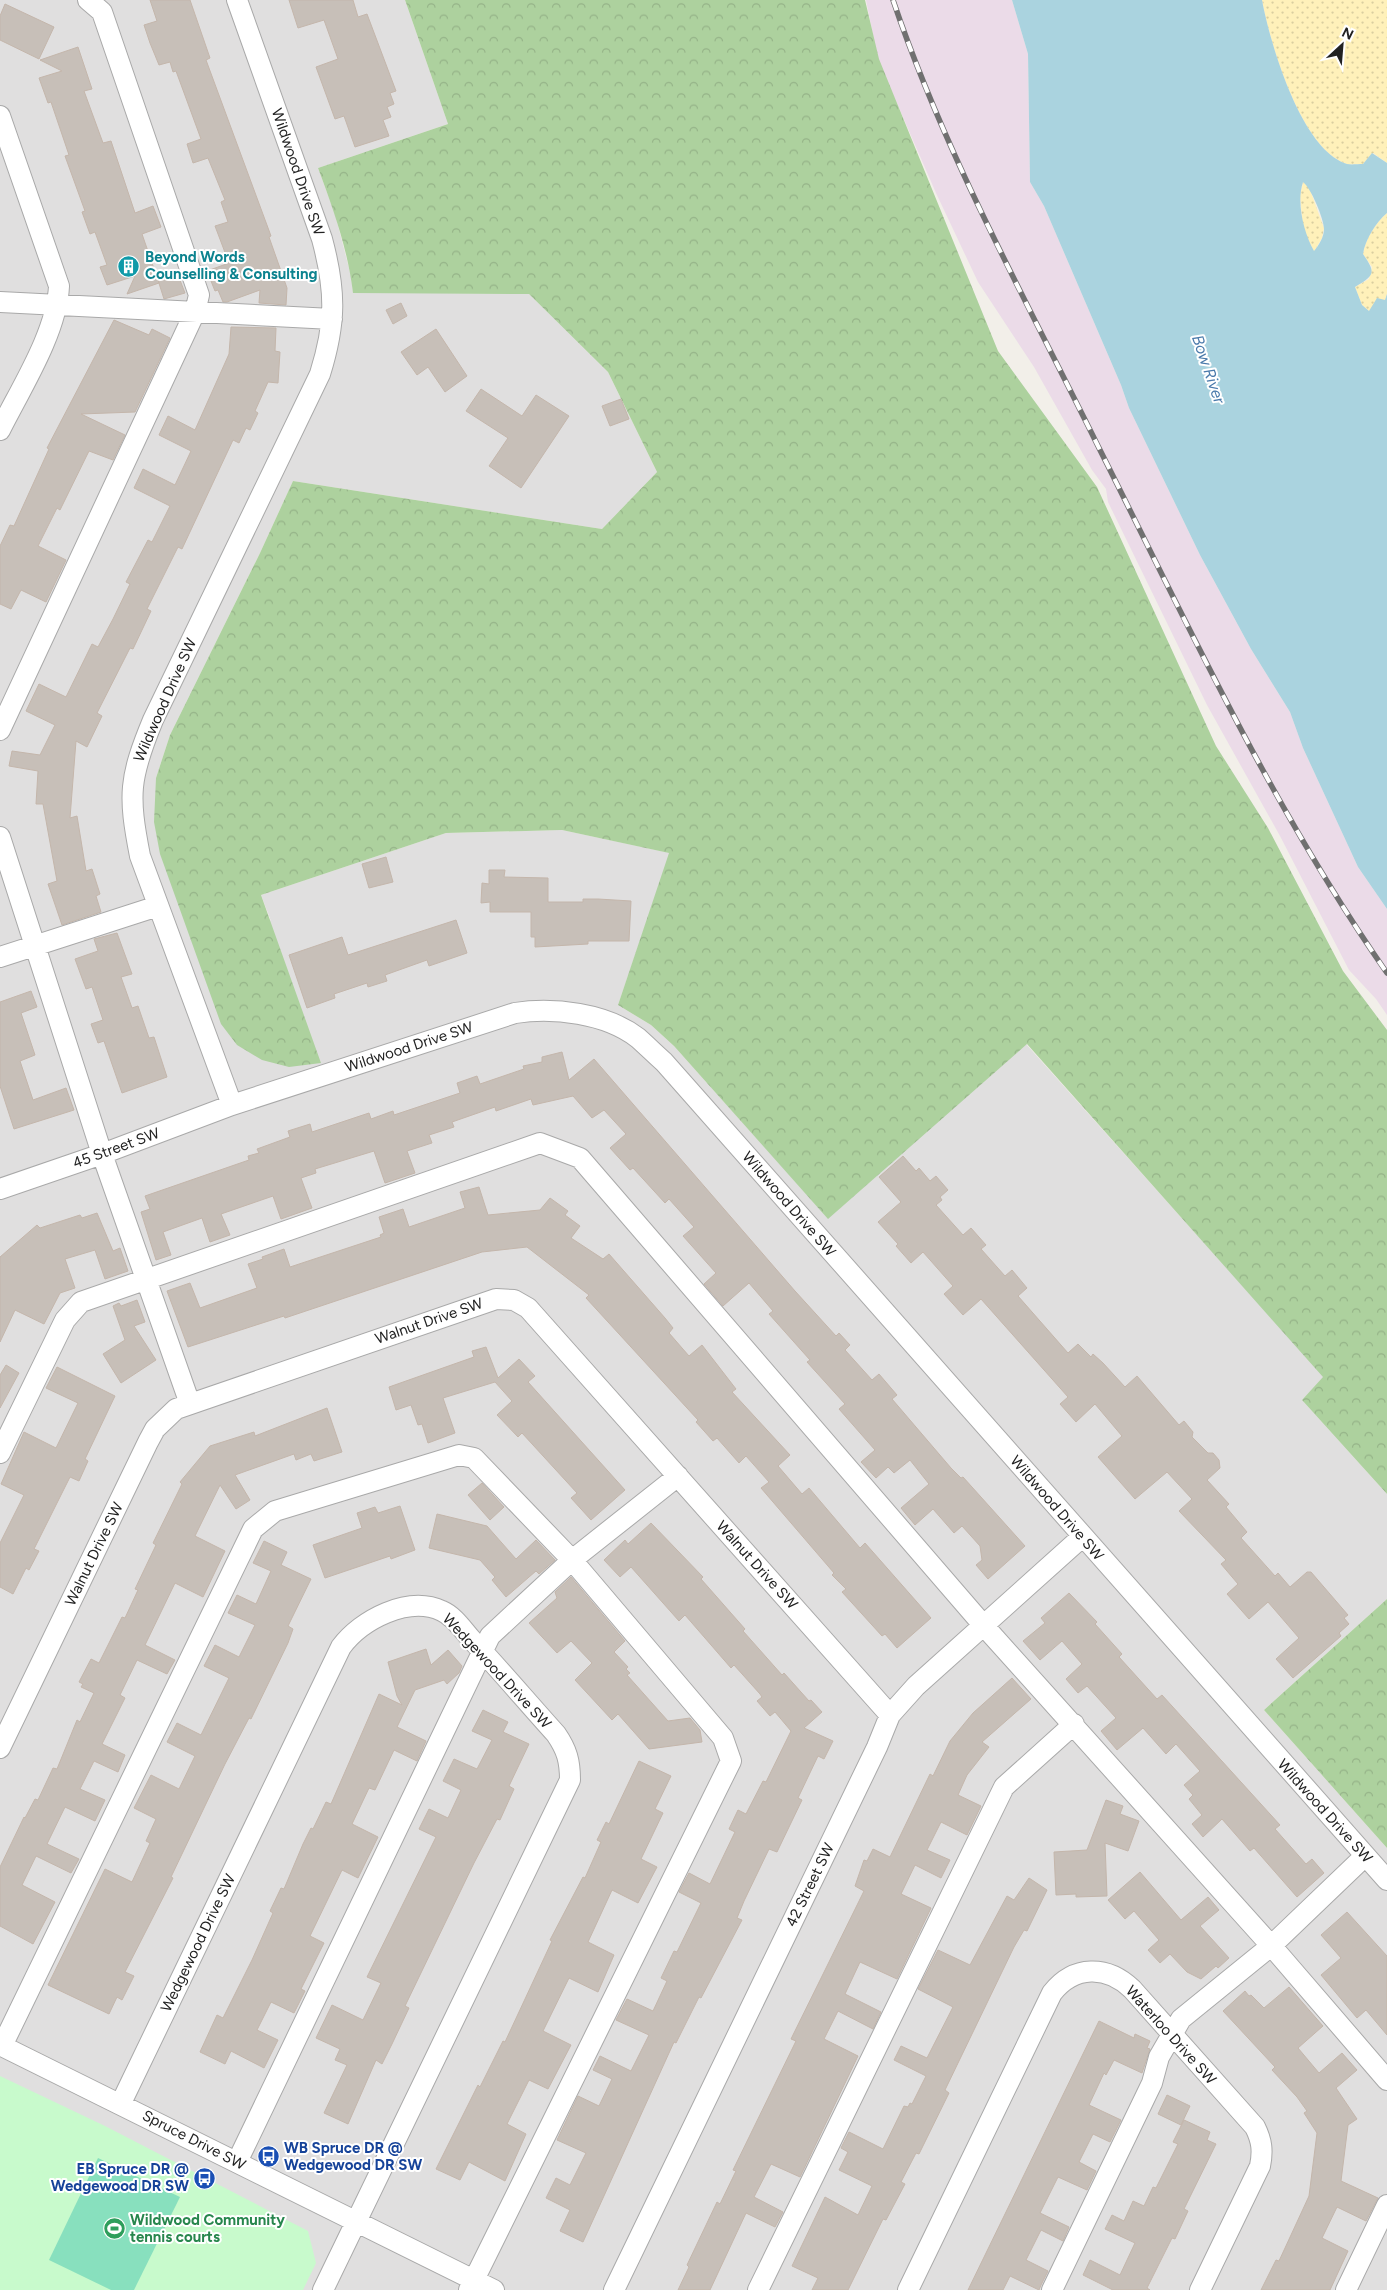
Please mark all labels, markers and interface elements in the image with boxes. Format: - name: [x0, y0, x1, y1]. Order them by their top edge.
- north arrow: [1317, 20, 1367, 70]
- text: N: [1339, 24, 1356, 44]
- street label: Wildwood Drive SW: [268, 106, 328, 239]
- place label: Beyond Words Counselling & Consulting: [145, 248, 317, 283]
- building icon: Beyond Words Counselling & Consulting: [117, 254, 141, 278]
- water label: Bow River: [1188, 332, 1229, 407]
- street label: Wildwood Drive SW: [130, 635, 201, 765]
- street label: Wildwood Drive SW: [343, 1018, 476, 1076]
- street label: 45 Street SW: [70, 1124, 162, 1172]
- street label: Wildwood Drive SW: [738, 1148, 840, 1261]
- street label: Walnut Drive SW: [373, 1294, 486, 1348]
- street label: Wildwood Drive SW: [1006, 1452, 1108, 1565]
- street label: Walnut Drive SW: [61, 1499, 127, 1609]
- street label: Walnut Drive SW: [713, 1517, 802, 1613]
- street label: Wedgewood Drive SW: [439, 1610, 555, 1733]
- street label: Wildwood Drive SW: [1274, 1755, 1377, 1867]
- street label: 42 Street SW: [782, 1840, 838, 1930]
- street label: Wedgewood Drive SW: [157, 1871, 239, 2015]
- street label: Waterloo Drive SW: [1122, 1982, 1220, 2089]
- street label: Spruce Drive SW: [139, 2106, 249, 2174]
- place label: WB Spruce DR @ Wedgewood DR SW: [284, 2139, 422, 2174]
- bus stop icon: WB Spruce DR @ Wedgewood DR SW: [256, 2145, 280, 2169]
- place label: EB Spruce DR @ Wedgewood DR SW: [51, 2160, 189, 2195]
- bus stop icon: EB Spruce DR @ Wedgewood DR SW: [193, 2166, 217, 2190]
- place label: Wildwood Community tennis courts: [130, 2211, 285, 2246]
- sports icon: Wildwood Community tennis courts: [102, 2217, 126, 2241]

